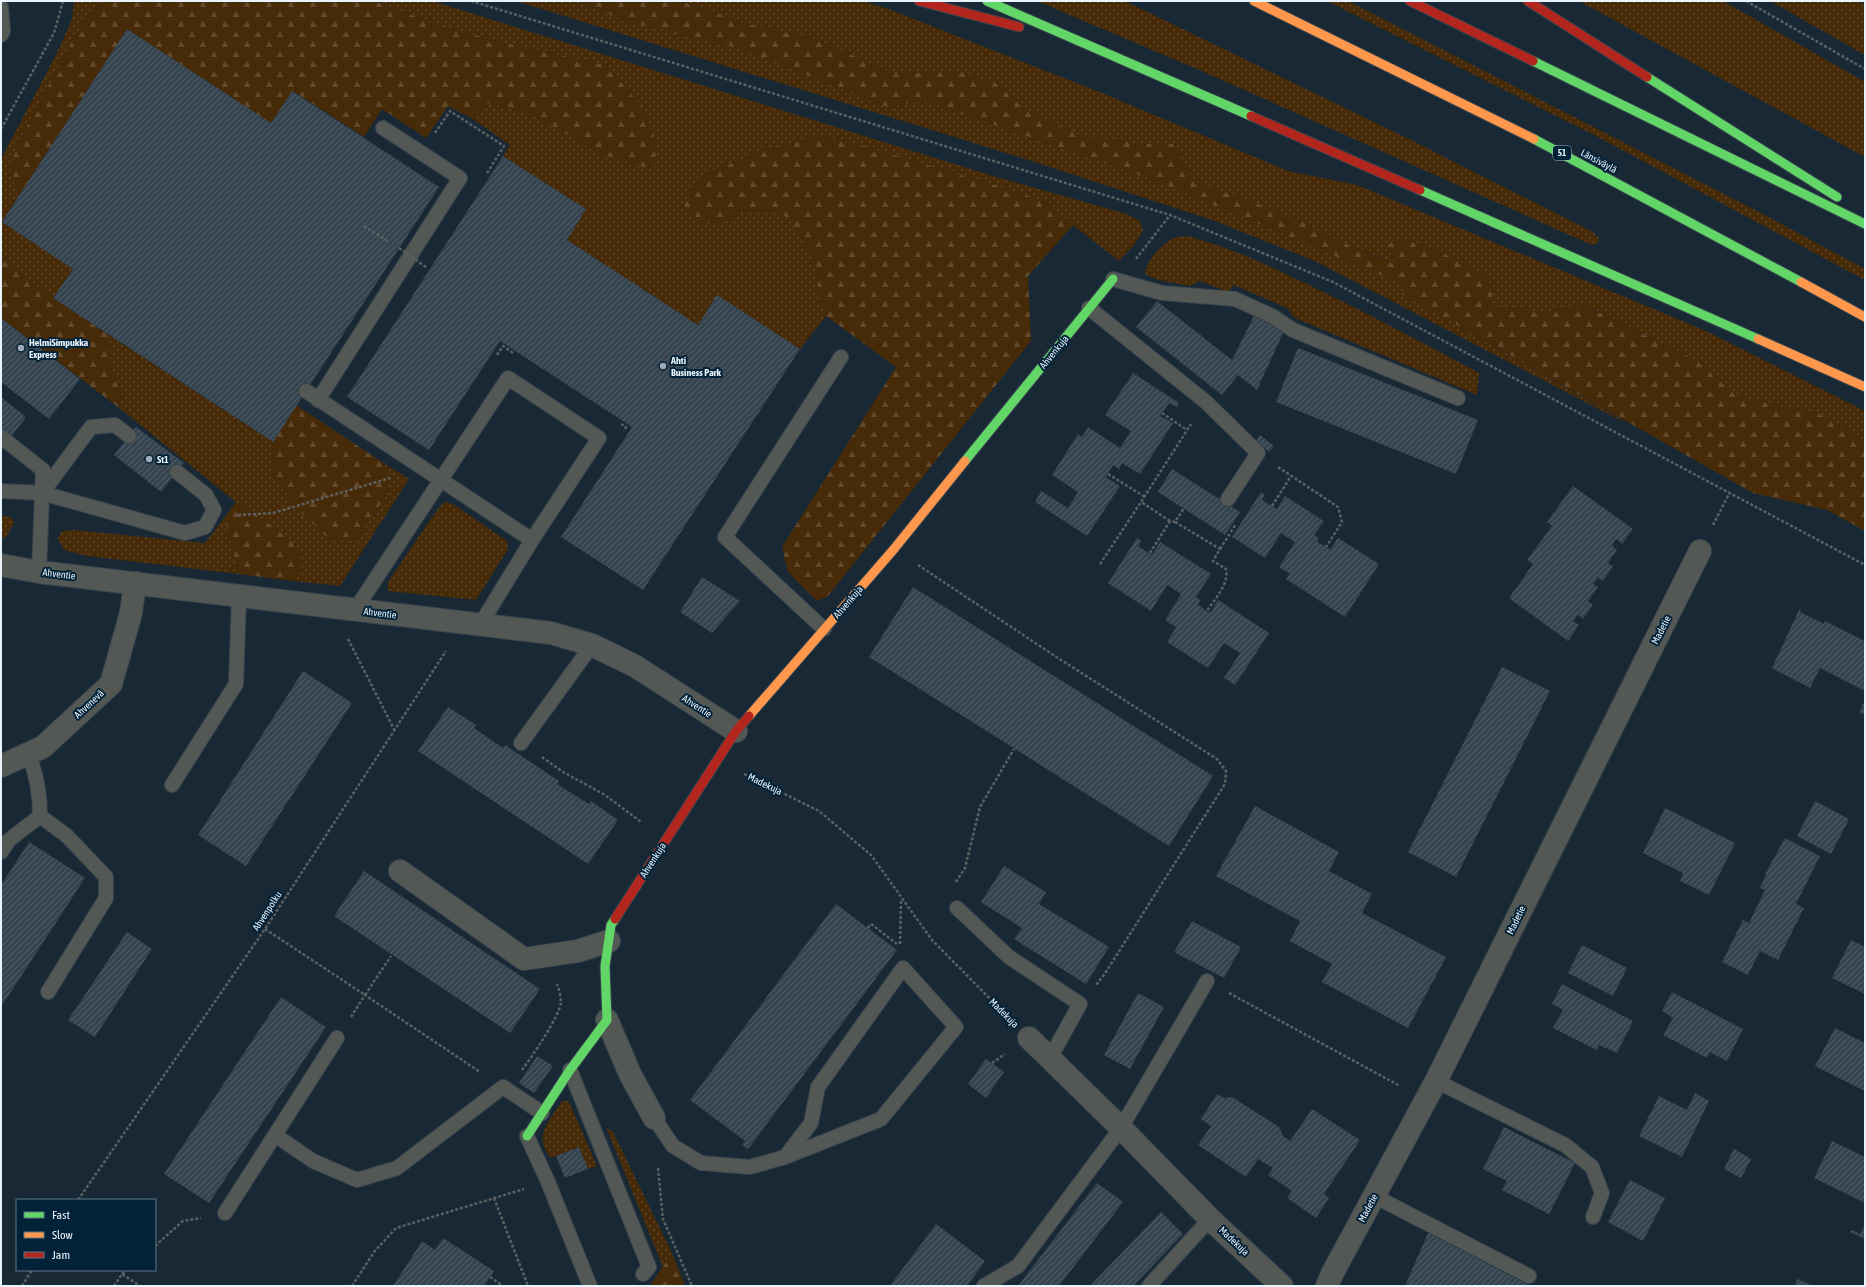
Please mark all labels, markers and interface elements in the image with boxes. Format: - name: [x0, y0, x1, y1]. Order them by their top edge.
- road number: 51: [1553, 146, 1571, 160]
- street label: Länsiväylä: [1579, 147, 1619, 175]
- street label: Ahvenkuja: [1037, 333, 1071, 371]
- place label: HelmiSimpukka Express: [29, 337, 89, 360]
- marker: HelmiSimpukka Express: [16, 343, 26, 353]
- place label: Ahti Business Park: [670, 355, 722, 378]
- marker: Ahti Business Park: [658, 361, 668, 371]
- marker: St1: [144, 454, 154, 464]
- place label: St1: [157, 454, 169, 465]
- street label: Ahventie: [42, 567, 76, 582]
- street label: Ahvenkuja: [831, 583, 865, 620]
- street label: Ahventie: [363, 606, 397, 621]
- street label: Madetie: [1649, 614, 1673, 646]
- street label: Ahvenevä: [72, 687, 106, 720]
- street label: Ahventie: [680, 692, 714, 720]
- street label: Madekuja: [746, 771, 784, 797]
- street label: Ahvenkuja: [638, 840, 669, 879]
- street label: Ahvenpolku: [250, 889, 284, 933]
- street label: Madetie: [1504, 904, 1528, 936]
- street label: Madekuja: [987, 996, 1021, 1030]
- street label: Madetie: [1356, 1192, 1380, 1224]
- legend: [16, 1199, 156, 1271]
- text: Fast: [52, 1208, 70, 1222]
- street label: Madekuja: [1217, 1224, 1251, 1258]
- text: Slow: [52, 1228, 73, 1242]
- text: Jam: [52, 1248, 70, 1262]

